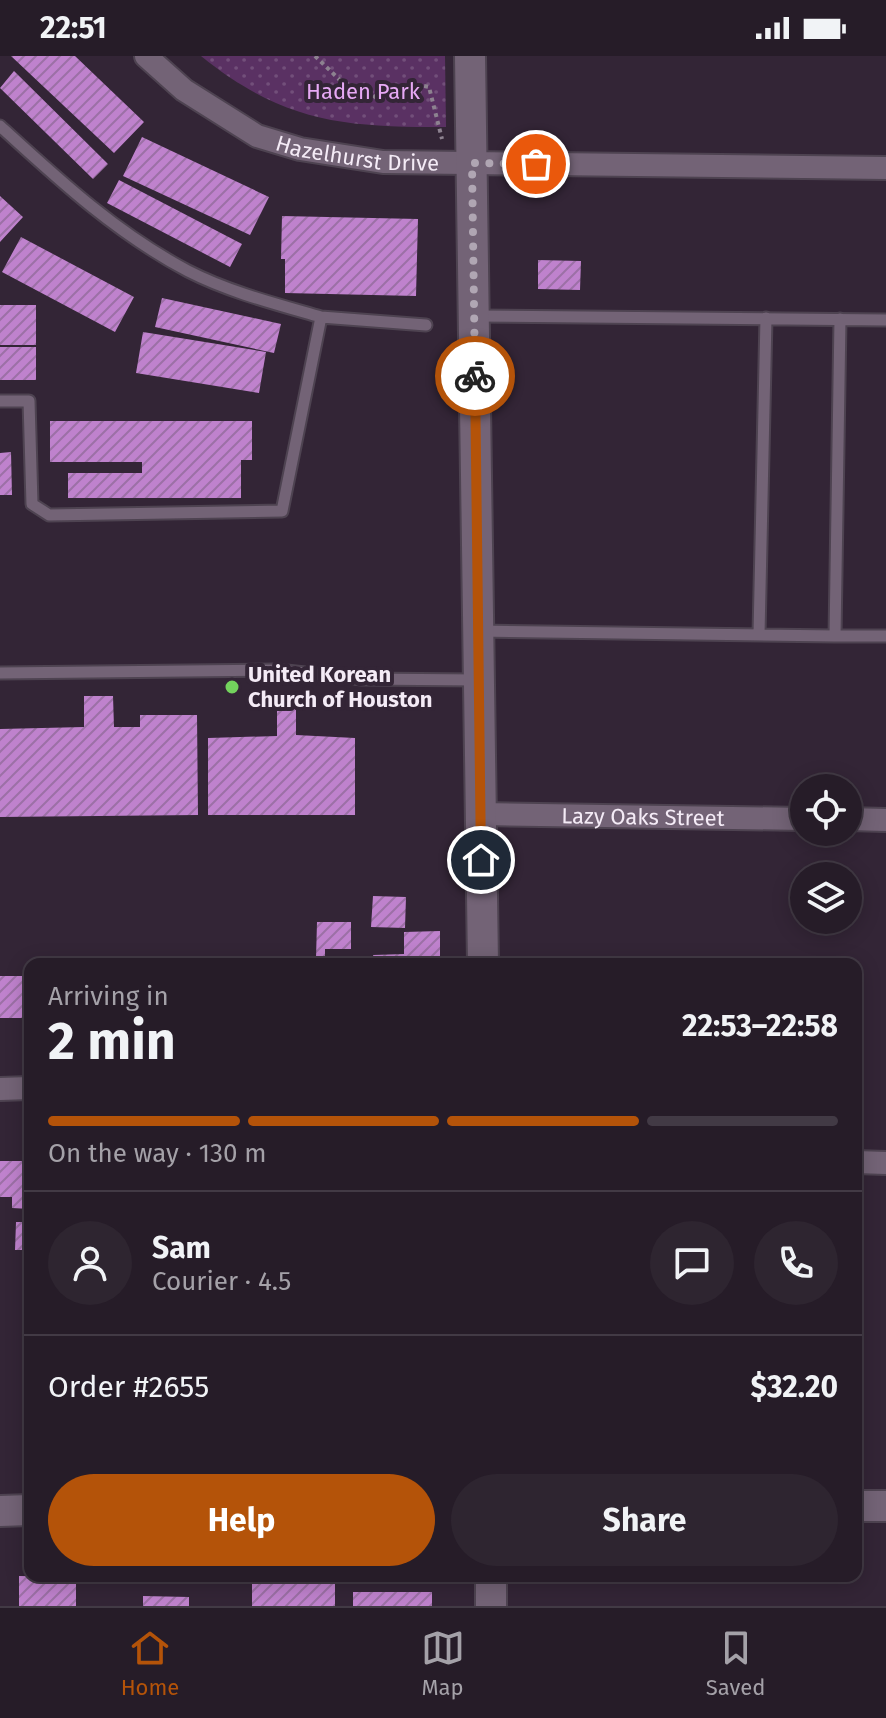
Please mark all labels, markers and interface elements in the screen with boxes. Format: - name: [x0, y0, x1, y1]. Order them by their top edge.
- text: 22:51: [40, 10, 107, 46]
- park label: Haden Park: [306, 78, 421, 105]
- street label: Hazelhurst Drive: [273, 129, 439, 176]
- pin: [502, 130, 570, 198]
- icon: bag: [514, 142, 558, 186]
- courier: [435, 336, 515, 416]
- icon: bike: [453, 354, 497, 398]
- place label: United Korean Church of Houston: [248, 661, 433, 713]
- marker: United Korean Church of Houston: [223, 678, 241, 696]
- map controls: [790, 774, 862, 934]
- button: locate: [790, 774, 862, 846]
- street label: Lazy Oaks Street: [561, 802, 725, 831]
- pin: [447, 826, 515, 894]
- icon: home: [459, 838, 503, 882]
- button: layers: [790, 862, 862, 934]
- text: Arriving in: [48, 981, 169, 1012]
- text: 22:53–22:58: [682, 1008, 838, 1044]
- text: 2 min: [48, 1010, 176, 1073]
- text: On the way · 130 m: [48, 1138, 267, 1169]
- button: person: [48, 1221, 132, 1305]
- button: chat: [650, 1221, 734, 1305]
- button: phone: [754, 1221, 838, 1305]
- text: Sam: [152, 1230, 211, 1266]
- text: Courier · 4.5: [152, 1266, 291, 1297]
- text: Order #2655: [48, 1369, 209, 1405]
- text: $32.20: [750, 1369, 838, 1405]
- button: Help: [48, 1474, 435, 1566]
- button: Share: [451, 1474, 838, 1566]
- tab: Home: [121, 1626, 179, 1701]
- tab: Map: [421, 1626, 465, 1701]
- tab: Saved: [706, 1626, 765, 1701]

